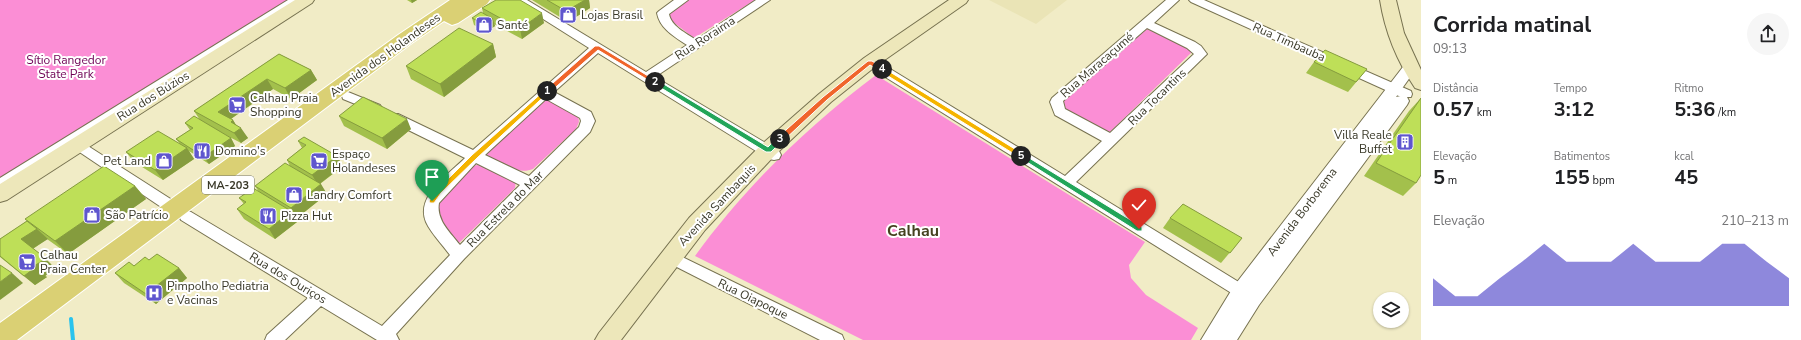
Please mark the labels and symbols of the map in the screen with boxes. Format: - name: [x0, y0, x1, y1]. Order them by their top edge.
- shop icon: Lojas Brasil: [558, 5, 578, 25]
- place label: Lojas Brasil: [581, 7, 643, 23]
- street label: Avenida dos Holandeses: [326, 9, 444, 101]
- street label: Rua Roraima: [672, 13, 738, 63]
- shop icon: Santé: [474, 15, 494, 35]
- place label: Santé: [497, 17, 528, 33]
- street label: Rua Timbauba: [1250, 19, 1328, 65]
- street label: Rua Maracaçumé: [1057, 29, 1137, 101]
- park label: Sítio Rangedor State Park: [26, 52, 106, 82]
- pin: 4: [872, 59, 892, 79]
- street label: Rua Tocantins: [1124, 65, 1190, 129]
- street label: Rua dos Búzios: [114, 67, 192, 125]
- pin: 2: [645, 72, 665, 92]
- pin: 1: [537, 81, 557, 101]
- place label: Calhau Praia Shopping: [250, 90, 318, 120]
- supermarket icon: Calhau Praia Shopping: [227, 95, 247, 115]
- place label: Villa Reale Buffet: [1333, 127, 1393, 157]
- pin: 3: [770, 129, 790, 149]
- building icon: Villa Reale Buffet: [1395, 132, 1415, 152]
- restaurant icon: Domino's: [192, 141, 212, 161]
- place label: Domino's: [215, 143, 266, 159]
- place label: Espaço Holandeses: [332, 146, 396, 176]
- pin: 5: [1011, 146, 1031, 166]
- shop icon: Pet Land: [154, 151, 174, 171]
- supermarket icon: Espaço Holandeses: [309, 151, 329, 171]
- place label: Pet Land: [103, 153, 151, 169]
- pin: [415, 160, 449, 201]
- street label: Avenida Sambaquis: [675, 160, 759, 249]
- street label: Avenida Borborema: [1263, 164, 1341, 260]
- street label: Rua Estrela do Mar: [463, 167, 547, 251]
- road number: MA-203: [202, 176, 254, 194]
- shop icon: Landry Comfort: [284, 185, 304, 205]
- place label: Landry Comfort: [307, 187, 392, 203]
- pin: [1122, 188, 1156, 229]
- shop icon: São Patrício: [82, 205, 102, 225]
- restaurant icon: Pizza Hut: [258, 206, 278, 226]
- place label: São Patrício: [105, 207, 169, 223]
- place label: Pizza Hut: [281, 208, 333, 224]
- district label: Calhau: [887, 220, 939, 242]
- place label: Calhau Praia Center: [40, 247, 107, 277]
- street label: Rua dos Ouriços: [246, 249, 330, 308]
- supermarket icon: Calhau Praia Center: [17, 252, 37, 272]
- street label: Rua Oiapoque: [715, 275, 791, 323]
- place label: Pimpolho Pediatria e Vacinas: [167, 278, 269, 308]
- hospital icon: Pimpolho Pediatria e Vacinas: [144, 283, 164, 303]

